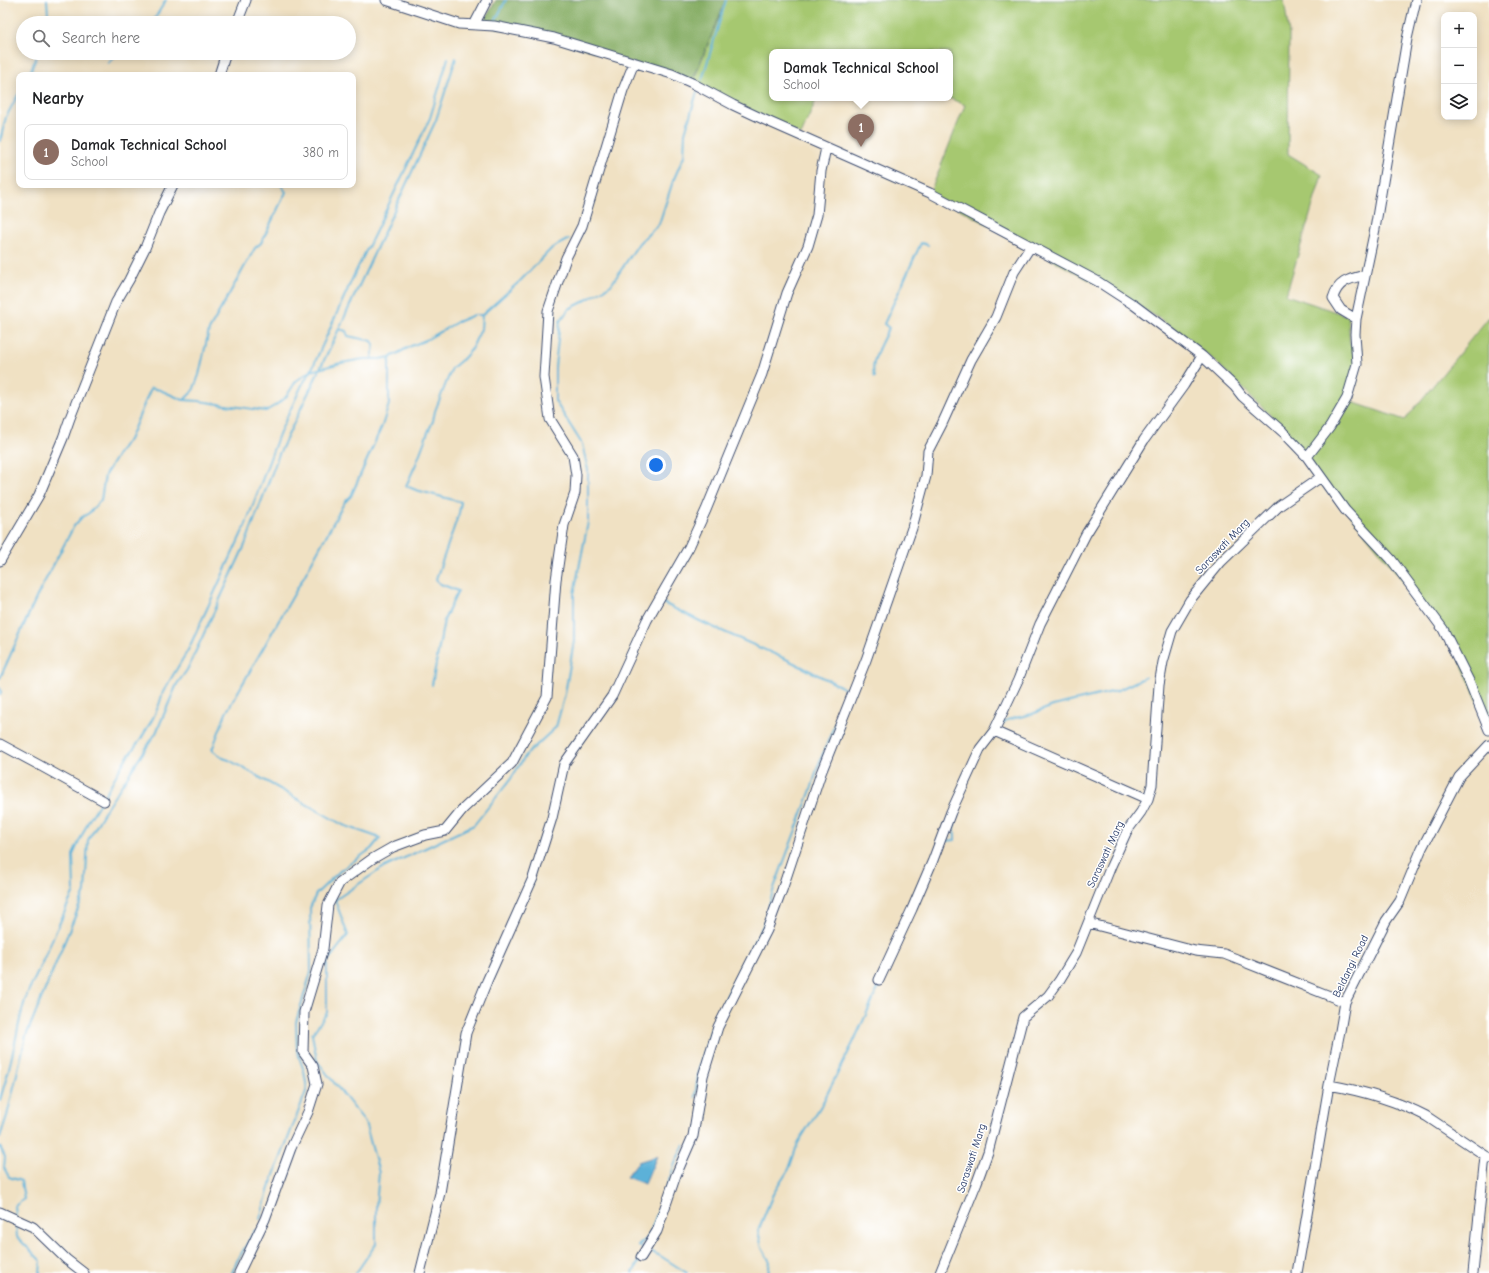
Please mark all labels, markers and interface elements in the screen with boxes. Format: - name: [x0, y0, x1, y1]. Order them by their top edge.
- map controls: [1441, 12, 1477, 120]
- button: +: [1441, 12, 1477, 48]
- search box: [16, 16, 356, 60]
- icon: search: [30, 27, 52, 49]
- text: Search here: [62, 29, 140, 47]
- button: −: [1441, 48, 1477, 84]
- popup: [769, 49, 953, 101]
- text: Damak Technical School: [783, 59, 939, 77]
- text: School: [783, 77, 820, 92]
- button: layers: [1441, 84, 1477, 120]
- text: Nearby: [32, 89, 83, 108]
- pin: 1: [848, 114, 874, 147]
- text: Damak Technical School: [71, 136, 227, 154]
- text: 1: [43, 145, 49, 160]
- text: 380 m: [303, 145, 339, 160]
- text: School: [71, 154, 108, 169]
- your location: [646, 455, 666, 475]
- street label: Saraswati Marg: [1193, 516, 1252, 577]
- street label: Saraswati Marg: [1084, 819, 1127, 890]
- street label: Beldangi Road: [1330, 933, 1371, 1000]
- street label: Saraswati Marg: [954, 1122, 989, 1195]

